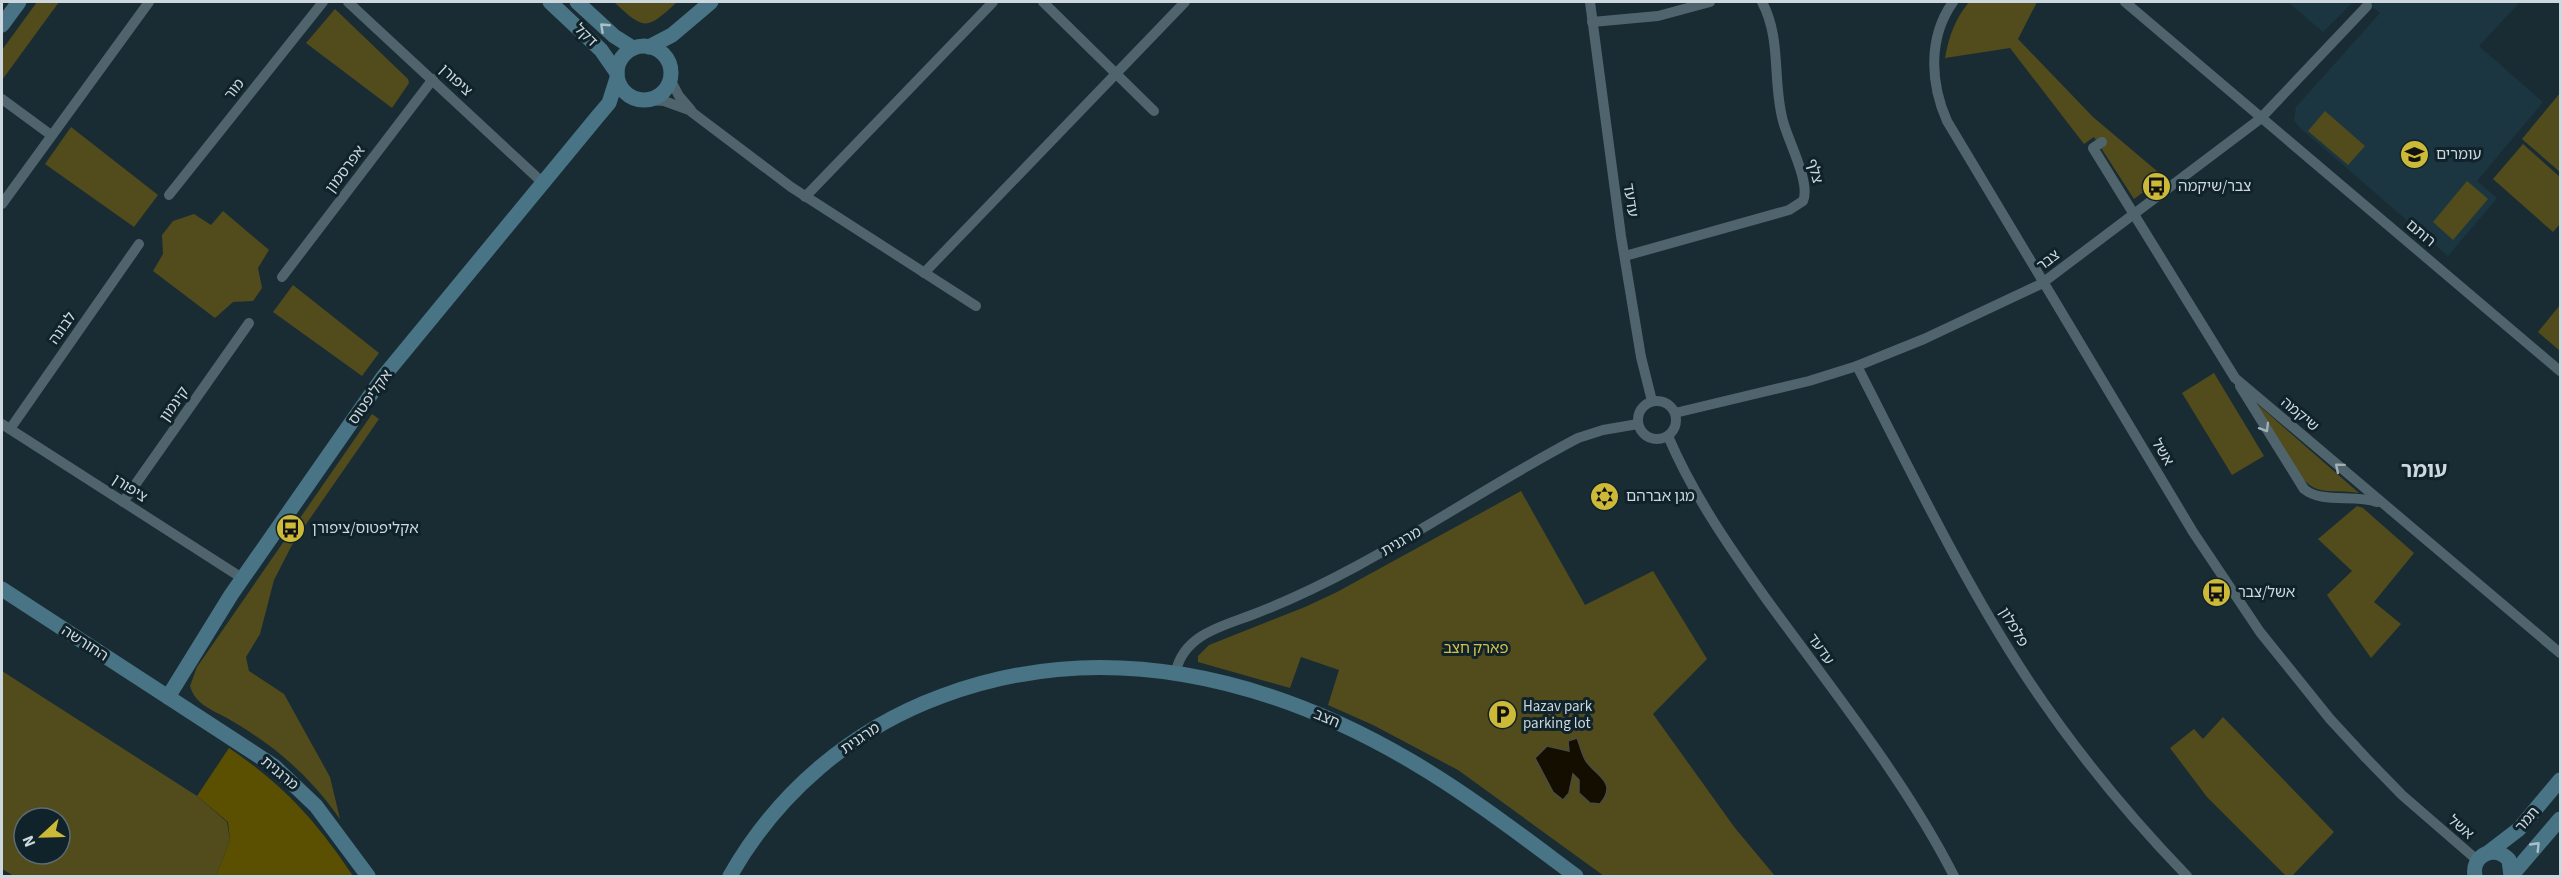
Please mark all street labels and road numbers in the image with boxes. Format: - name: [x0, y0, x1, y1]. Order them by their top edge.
- street label: דקל: [569, 19, 602, 52]
- street label: ציפורן: [435, 60, 477, 101]
- street label: מור: [219, 74, 250, 104]
- street label: אפרסמון: [321, 141, 370, 198]
- street label: צלף: [1801, 156, 1828, 186]
- street label: עדעד: [1617, 182, 1644, 219]
- street label: רותם: [2401, 215, 2440, 252]
- street label: צבר: [2032, 245, 2064, 276]
- street label: לבונה: [44, 308, 81, 349]
- street label: אקליפטוס: [343, 366, 397, 429]
- street label: קינמון: [155, 382, 194, 426]
- street label: שיקמה: [2276, 392, 2323, 437]
- street label: אשל: [2146, 435, 2179, 470]
- street label: ציפורן: [108, 469, 151, 508]
- street label: מרגנית: [1377, 521, 1425, 561]
- street label: פלפלון: [1994, 604, 2034, 651]
- street label: החורשה: [57, 620, 112, 666]
- street label: עדעד: [1802, 629, 1839, 669]
- street label: חצב: [1311, 704, 1343, 733]
- street label: מרגנית: [836, 718, 884, 759]
- street label: מרגנית: [256, 751, 303, 795]
- street label: תמר: [2510, 802, 2544, 837]
- street label: אשל: [2443, 810, 2478, 844]

